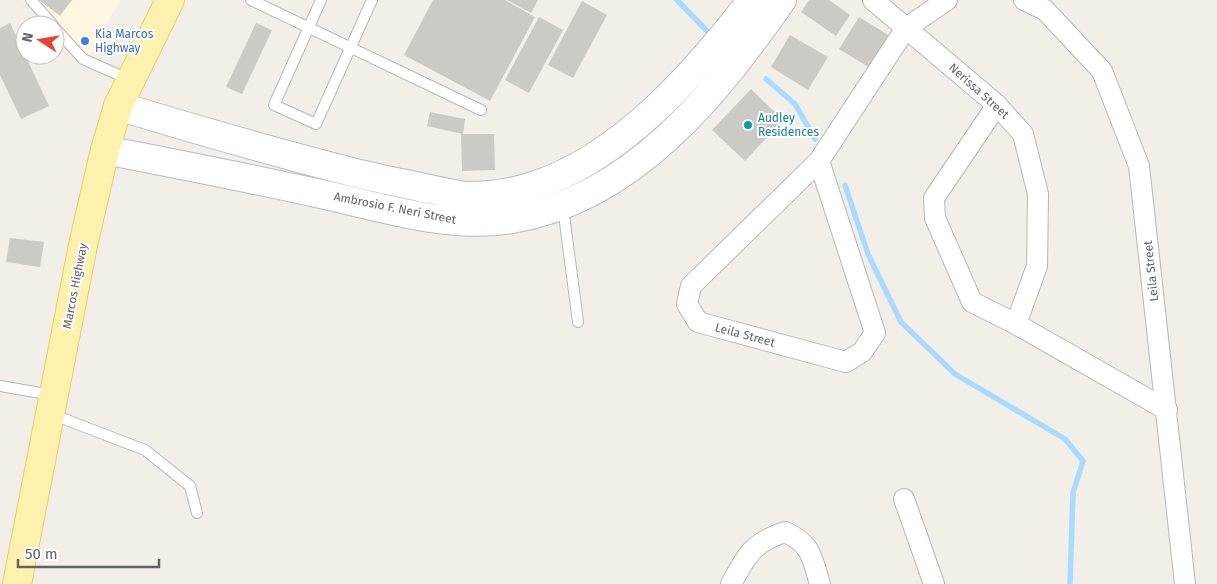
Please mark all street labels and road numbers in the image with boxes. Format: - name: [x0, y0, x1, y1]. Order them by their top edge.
- street label: Nerissa Street: [946, 60, 1012, 122]
- street label: Ambrosio F. Neri Street: [333, 189, 458, 227]
- street label: Leila Street: [1141, 239, 1161, 302]
- street label: Marcos Highway: [60, 242, 90, 330]
- street label: Leila Street: [714, 320, 777, 350]

